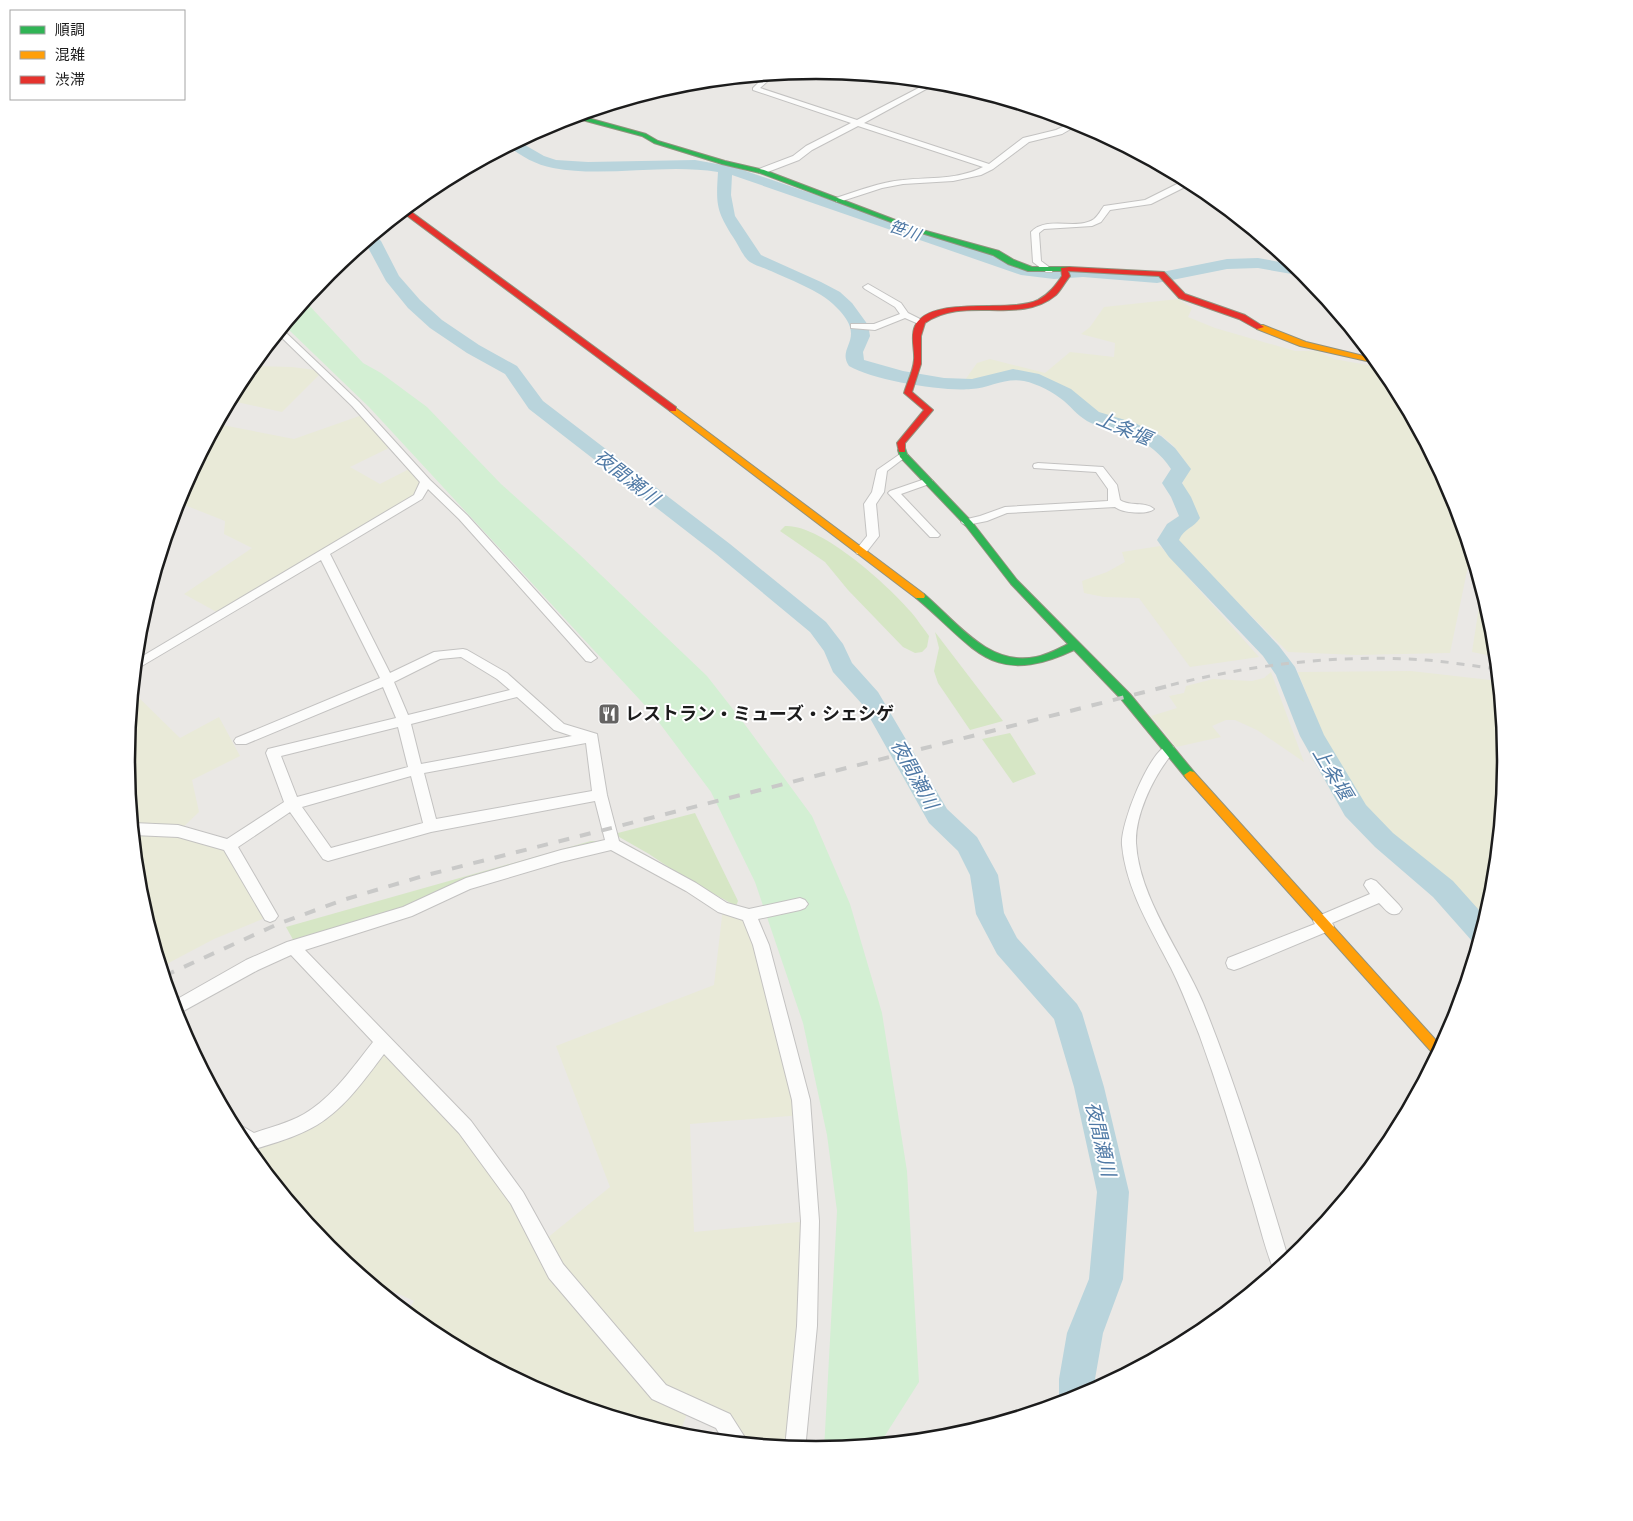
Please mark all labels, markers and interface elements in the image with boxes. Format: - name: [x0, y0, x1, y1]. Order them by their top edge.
- legend: [10, 10, 185, 100]
- text: 順調: [55, 20, 85, 38]
- text: 混雑: [55, 45, 85, 63]
- text: 渋滞: [55, 70, 85, 88]
- water label: 笹川: [887, 215, 925, 244]
- water label: 上条堰: [1093, 406, 1158, 450]
- water label: 夜間瀬川: [590, 444, 666, 510]
- restaurant icon: レストラン・ミューズ・シェシゲ: [597, 702, 621, 726]
- place label: レストラン・ミューズ・シェシゲ: [625, 702, 894, 724]
- water label: 夜間瀬川: [887, 735, 945, 814]
- water label: 上条堰: [1309, 742, 1360, 806]
- water label: 夜間瀬川: [1082, 1099, 1122, 1180]

